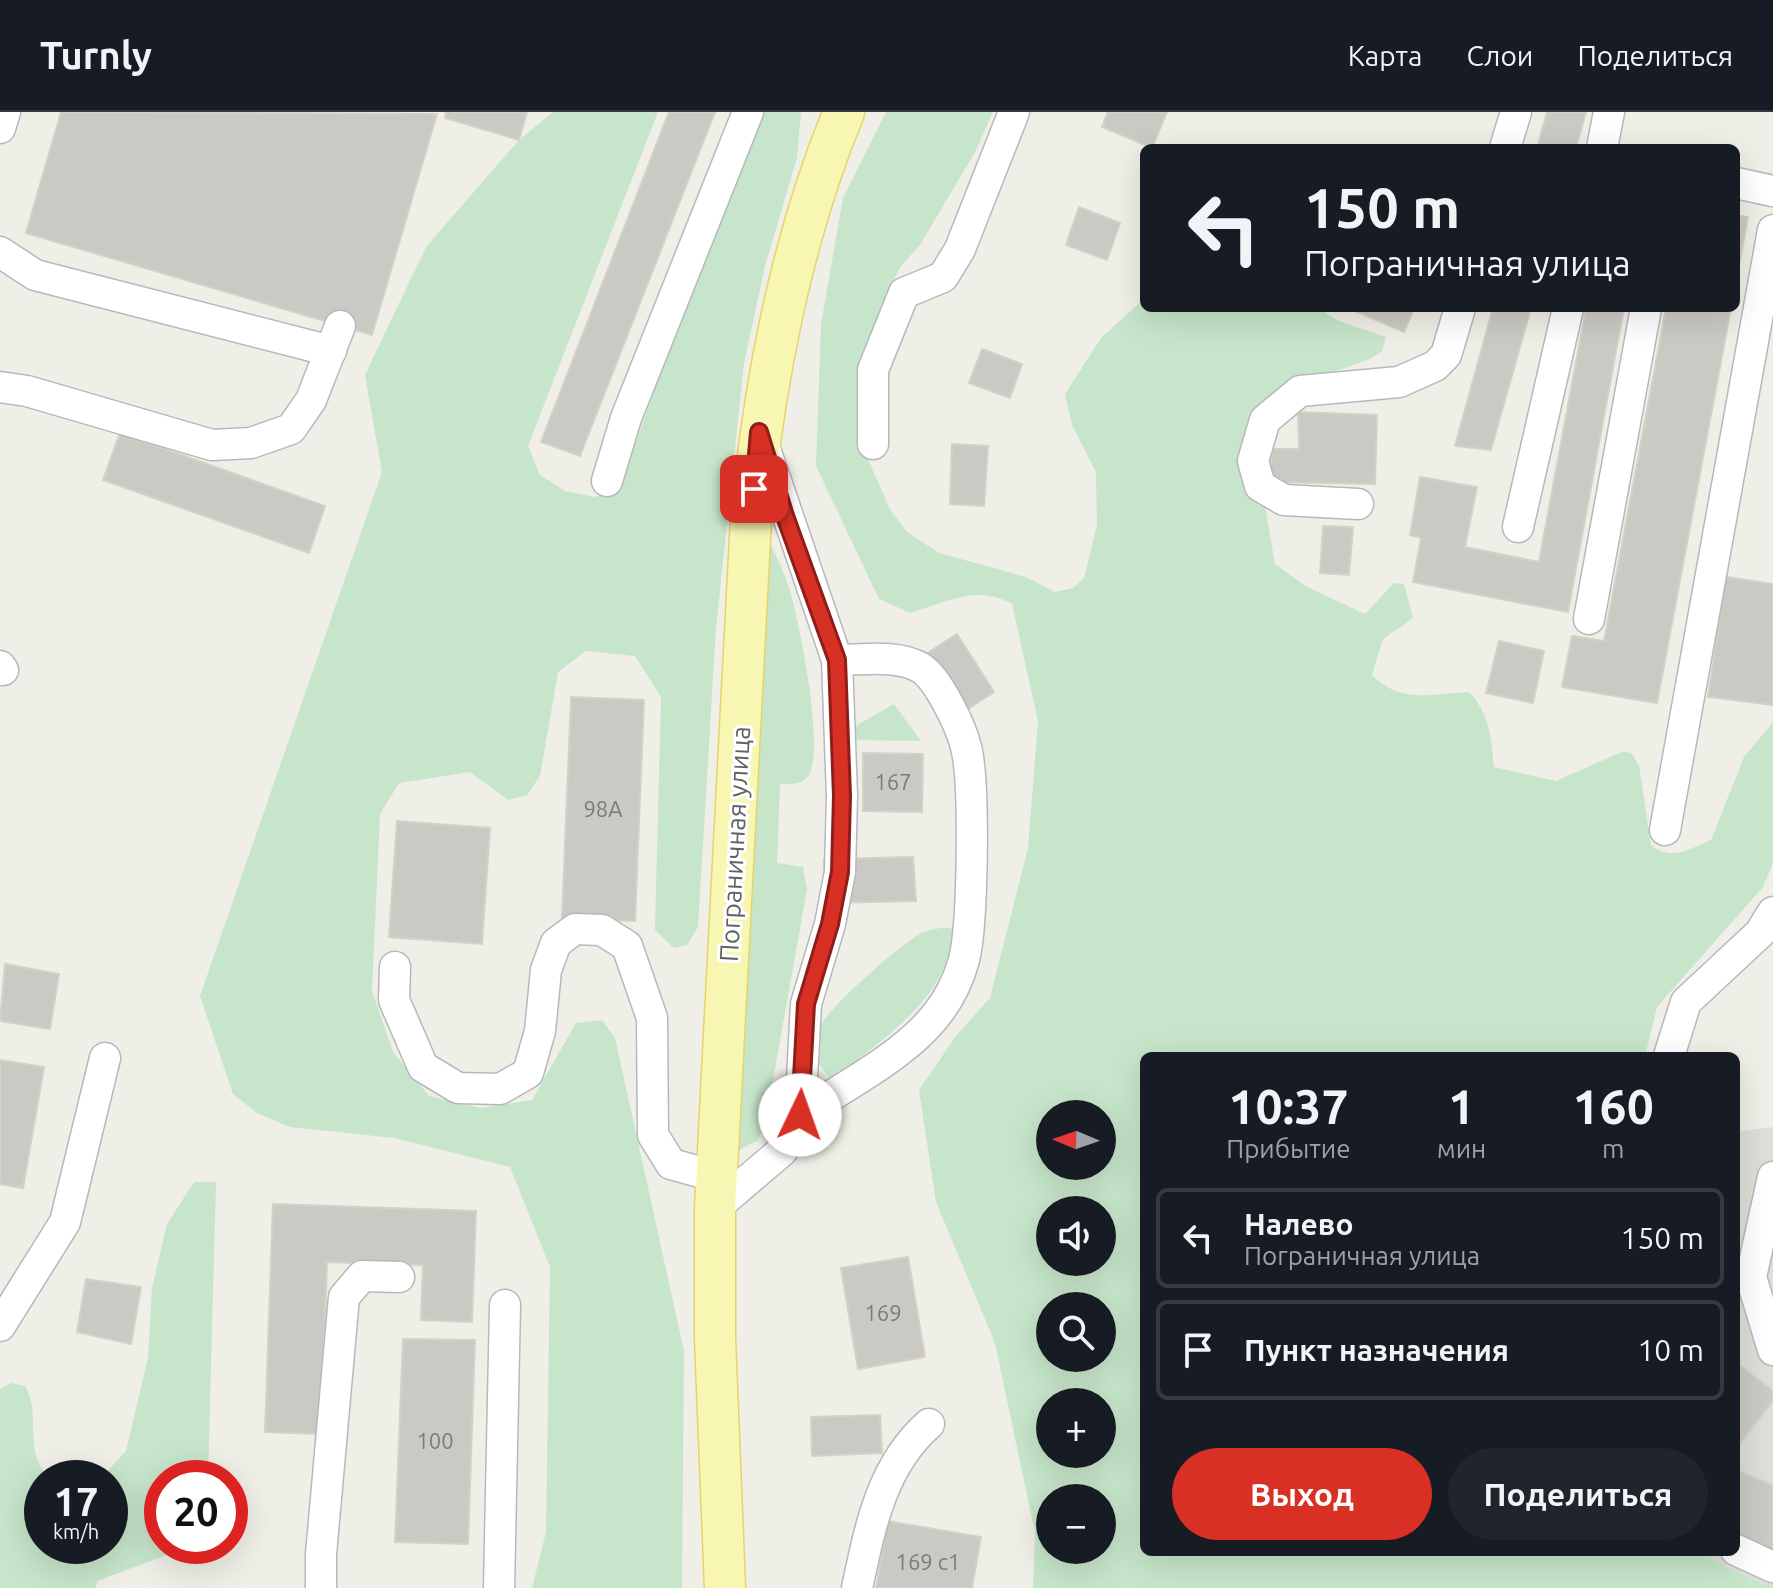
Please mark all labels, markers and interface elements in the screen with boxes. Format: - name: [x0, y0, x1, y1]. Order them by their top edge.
- text: Turnly: [40, 34, 152, 76]
- text: Карта: [1348, 40, 1422, 71]
- text: Слои: [1466, 40, 1533, 71]
- text: Поделиться: [1577, 40, 1733, 71]
- icon: left: [1172, 176, 1276, 280]
- text: 150 m: [1304, 176, 1460, 239]
- text: Пограничная улица: [1304, 242, 1631, 283]
- pin: [720, 455, 788, 523]
- icon: arrive: [732, 467, 776, 511]
- street label: Пограничная улица: [714, 725, 755, 963]
- house number: 167: [874, 769, 912, 794]
- house number: 98А: [583, 796, 623, 821]
- position arrow: [758, 1073, 842, 1157]
- text: 10:37: [1228, 1079, 1348, 1133]
- text: 1: [1448, 1079, 1475, 1133]
- text: 160: [1573, 1079, 1654, 1133]
- north arrow: [1036, 1100, 1116, 1180]
- map controls: [1036, 1100, 1116, 1564]
- text: Прибытие: [1226, 1134, 1351, 1163]
- text: мин: [1437, 1134, 1486, 1163]
- text: m: [1602, 1134, 1624, 1163]
- button: sound: [1036, 1196, 1116, 1276]
- text: Налево: [1244, 1207, 1354, 1241]
- icon: left: [1176, 1216, 1220, 1260]
- text: 150 m: [1620, 1221, 1704, 1255]
- text: Пограничная улица: [1244, 1241, 1480, 1270]
- button: search: [1036, 1292, 1116, 1372]
- house number: 169: [864, 1300, 902, 1325]
- icon: arrive: [1176, 1328, 1220, 1372]
- text: Пункт назначения: [1244, 1333, 1509, 1367]
- text: 10 m: [1637, 1333, 1704, 1367]
- button: +: [1036, 1388, 1116, 1468]
- house number: 100: [416, 1428, 454, 1453]
- button: Выход: [1172, 1448, 1432, 1540]
- button: Поделиться: [1448, 1448, 1708, 1540]
- speed limit sign: 20: [144, 1460, 248, 1564]
- text: 17: [53, 1479, 99, 1524]
- button: −: [1036, 1484, 1116, 1564]
- text: km/h: [53, 1520, 99, 1543]
- house number: 169 с1: [896, 1549, 960, 1574]

